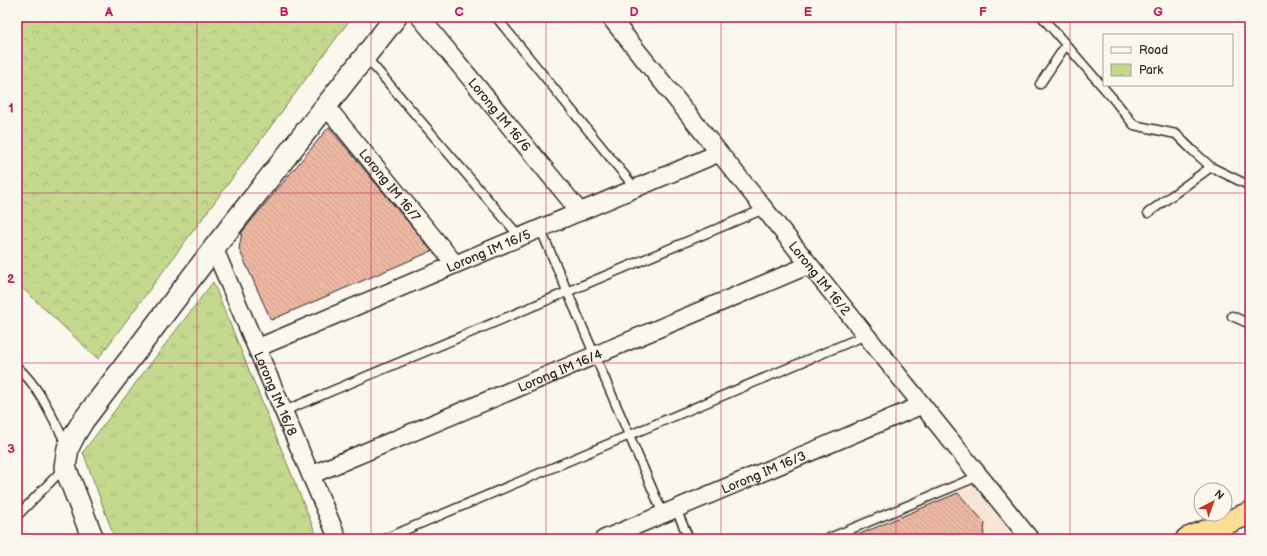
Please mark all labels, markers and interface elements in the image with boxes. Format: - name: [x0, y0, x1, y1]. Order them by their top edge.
- text: A: [104, 4, 113, 20]
- text: B: [279, 4, 289, 20]
- text: C: [454, 4, 464, 20]
- text: D: [629, 4, 639, 20]
- text: E: [804, 4, 813, 20]
- text: F: [979, 4, 987, 20]
- text: G: [1153, 4, 1163, 20]
- legend: [1103, 34, 1233, 86]
- text: Road: [1139, 43, 1168, 58]
- text: Park: [1139, 63, 1163, 78]
- street label: Lorong IM 16/6: [464, 75, 534, 155]
- text: 1: [8, 100, 14, 116]
- street label: Lorong IM 16/7: [355, 146, 424, 225]
- street label: Lorong IM 16/5: [444, 226, 533, 276]
- street label: Lorong IM 16/2: [785, 239, 854, 319]
- text: 2: [7, 271, 15, 287]
- street label: Lorong IM 16/4: [515, 346, 605, 396]
- street label: Lorong IM 16/8: [250, 349, 300, 439]
- text: 3: [7, 441, 15, 457]
- street label: Lorong IM 16/3: [719, 448, 809, 498]
- north arrow: [1193, 482, 1233, 522]
- text: N: [1212, 487, 1227, 502]

